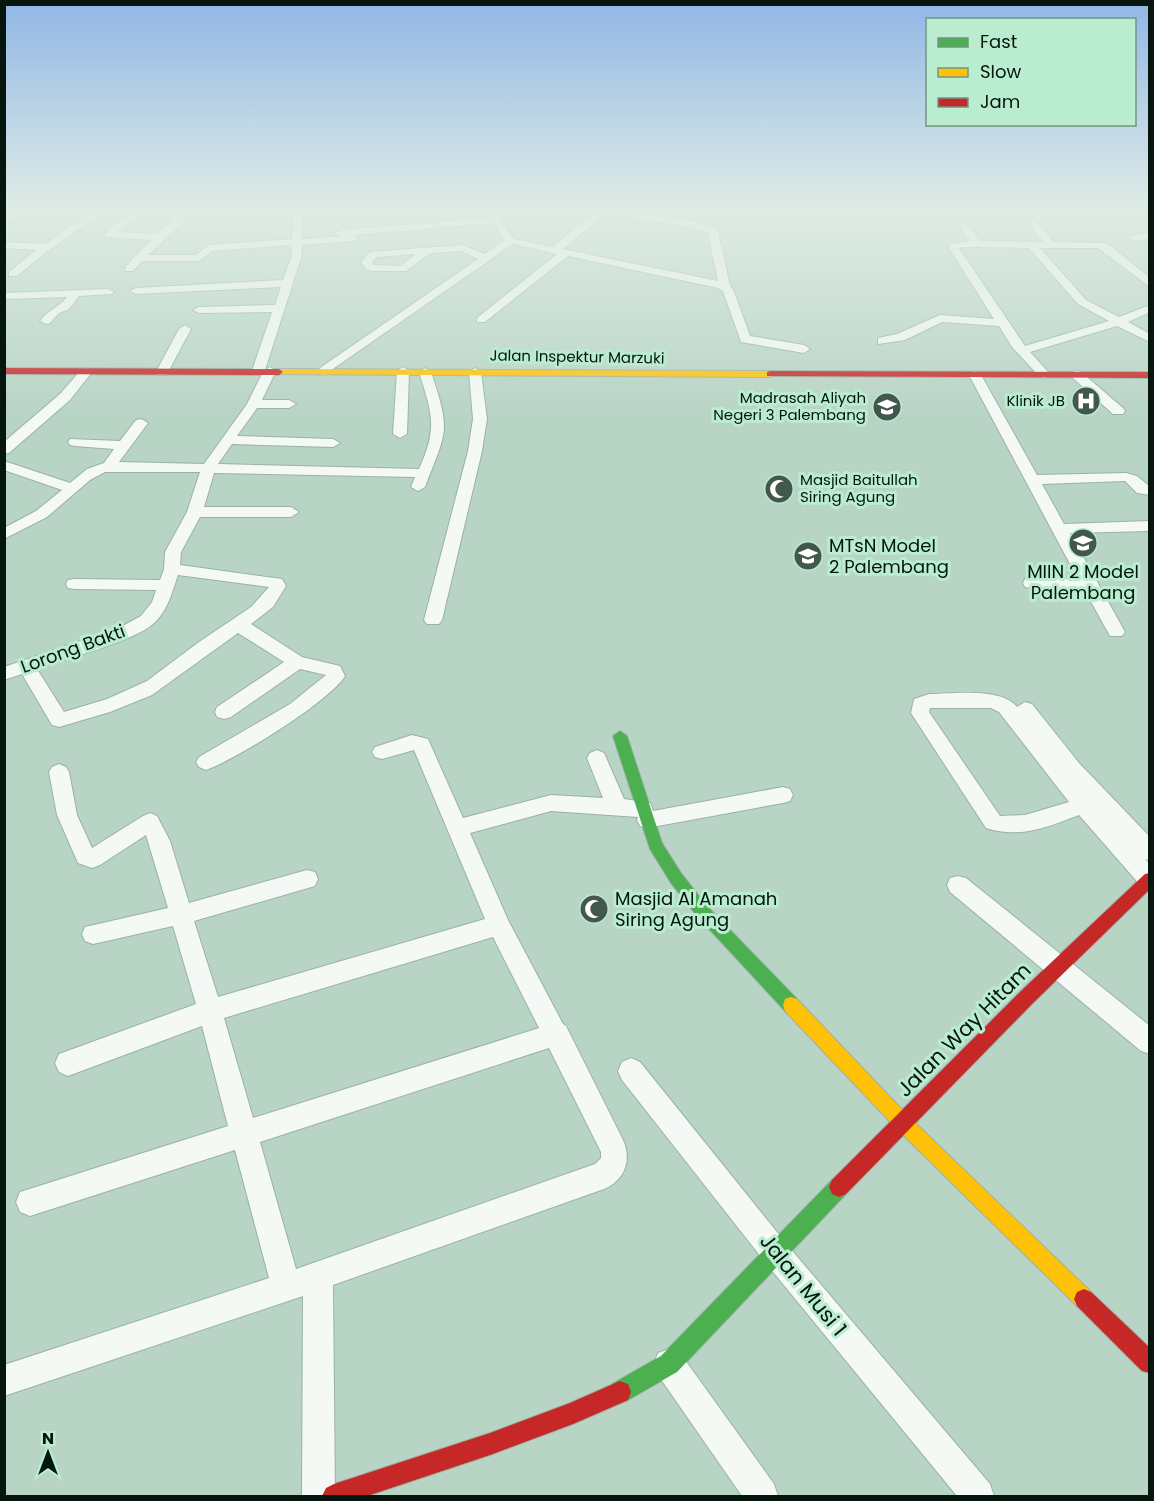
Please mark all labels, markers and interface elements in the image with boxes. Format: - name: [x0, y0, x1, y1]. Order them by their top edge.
- legend: [926, 18, 1136, 126]
- text: Fast: [980, 29, 1017, 54]
- text: Slow: [980, 59, 1022, 84]
- text: Jam: [980, 89, 1020, 114]
- street label: Jalan Inspektur Marzuki: [489, 344, 665, 369]
- hospital icon: Klinik JB: [1070, 385, 1102, 417]
- place label: Madrasah Aliyah Negeri 3 Palembang: [713, 387, 866, 425]
- place label: Klinik JB: [1006, 390, 1065, 411]
- school or university icon: Madrasah Aliyah Negeri 3 Palembang: [871, 391, 903, 423]
- place label: Masjid Baitullah Siring Agung: [800, 469, 918, 507]
- mosque icon: Masjid Baitullah Siring Agung: [763, 473, 795, 505]
- school or university icon: MIIN 2 Model Palembang: [1067, 527, 1099, 559]
- place label: MTsN Model 2 Palembang: [829, 533, 949, 579]
- school or university icon: MTsN Model 2 Palembang: [792, 540, 824, 572]
- place label: MIIN 2 Model Palembang: [1027, 559, 1139, 605]
- street label: Lorong Bakti: [17, 618, 129, 679]
- place label: Masjid Al Amanah Siring Agung: [615, 886, 777, 932]
- mosque icon: Masjid Al Amanah Siring Agung: [578, 893, 610, 925]
- street label: Jalan Way Hitam: [890, 956, 1037, 1103]
- street label: Jalan Musi 1: [753, 1227, 854, 1342]
- north arrow: [18, 1423, 78, 1483]
- text: N: [42, 1427, 54, 1450]

